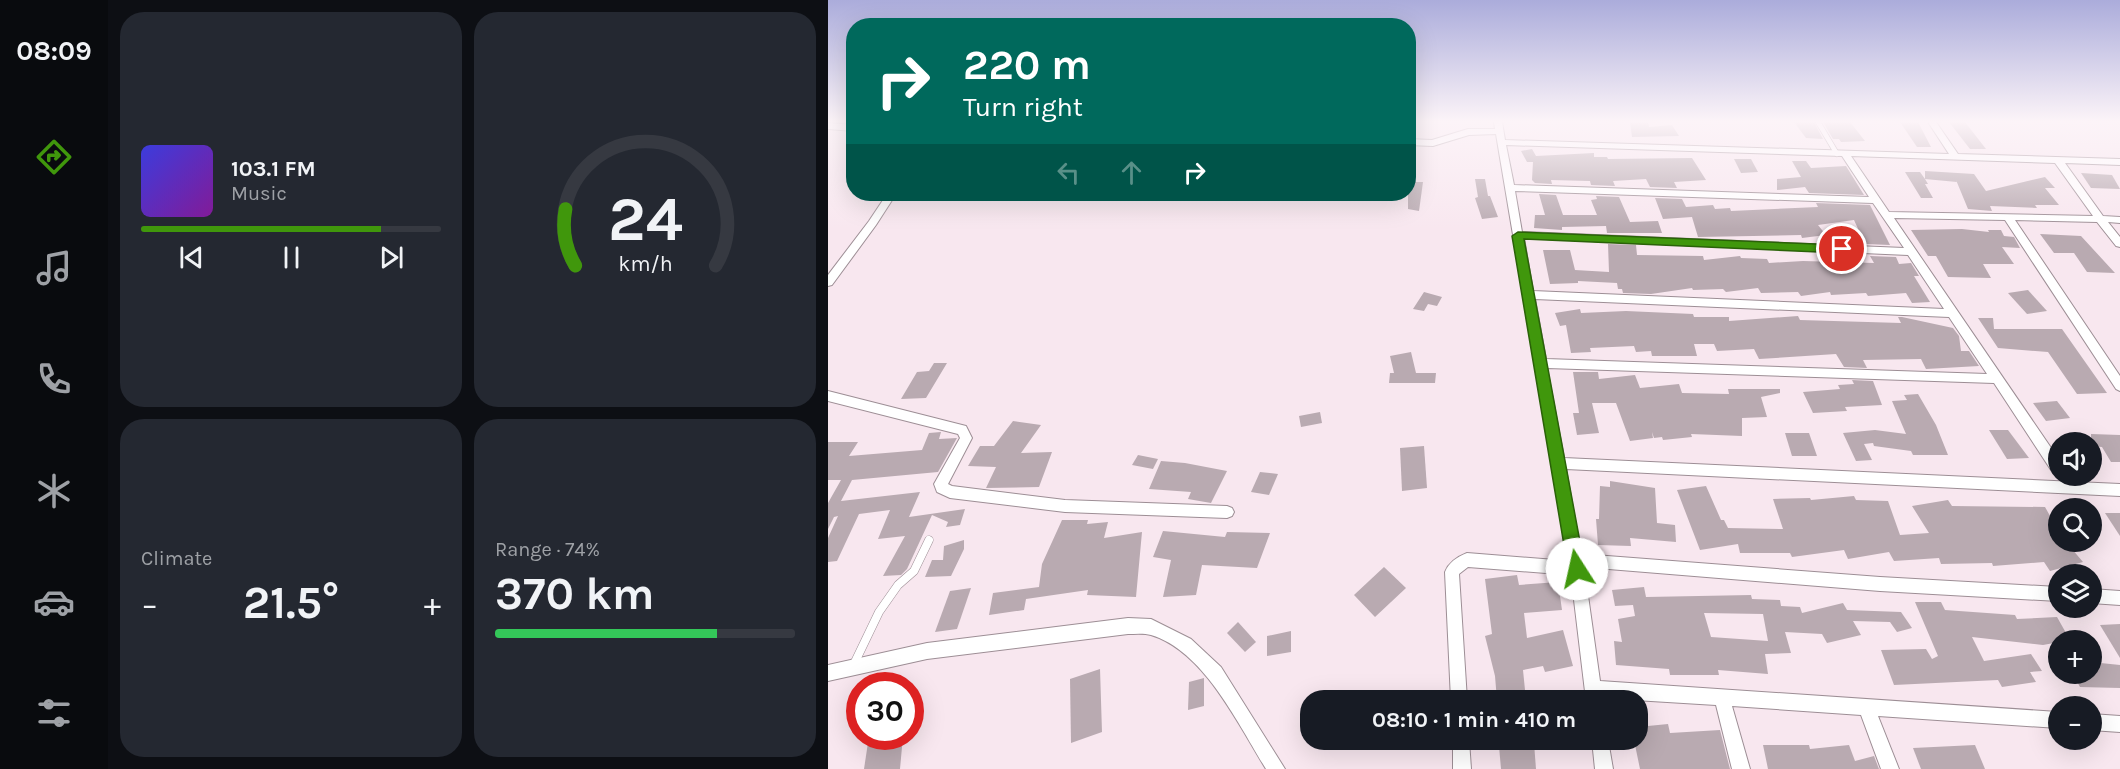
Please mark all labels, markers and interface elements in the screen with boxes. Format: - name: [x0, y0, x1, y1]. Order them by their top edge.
- text: 08:09: [16, 35, 92, 67]
- text: 220 m: [963, 40, 1091, 90]
- icon: right: [864, 42, 942, 120]
- text: Turn right: [963, 91, 1083, 123]
- icon: directions: [33, 136, 75, 178]
- text: 103.1 FM: [231, 156, 316, 182]
- icon: left: [1052, 156, 1085, 189]
- icon: ahead: [1115, 156, 1148, 189]
- icon: right: [1178, 156, 1211, 189]
- text: Music: [231, 182, 287, 205]
- text: 24: [608, 184, 682, 257]
- pin: [1816, 223, 1867, 274]
- icon: arrive: [1825, 232, 1858, 265]
- icon: previous: [175, 241, 208, 274]
- icon: pause: [275, 241, 308, 274]
- icon: next: [375, 241, 408, 274]
- icon: music: [33, 247, 75, 289]
- text: km/h: [618, 252, 672, 277]
- icon: phone: [33, 358, 75, 400]
- map controls: [2048, 432, 2102, 750]
- button: sound: [2048, 432, 2102, 486]
- icon: climate: [33, 470, 75, 512]
- button: search: [2048, 498, 2102, 552]
- position arrow: [1545, 537, 1609, 601]
- text: Range · 74%: [495, 538, 600, 561]
- text: Climate: [141, 547, 212, 570]
- button: layers: [2048, 564, 2102, 618]
- text: 370 km: [495, 568, 655, 620]
- text: 21.5°: [243, 577, 339, 629]
- icon: car: [33, 581, 75, 623]
- text: −: [141, 585, 158, 623]
- text: +: [424, 585, 441, 623]
- button: +: [2048, 630, 2102, 684]
- speed limit sign: 30: [846, 672, 924, 750]
- icon: filters: [33, 692, 75, 734]
- button: −: [2048, 696, 2102, 750]
- text: 08:10 · 1 min · 410 m: [1372, 707, 1576, 733]

